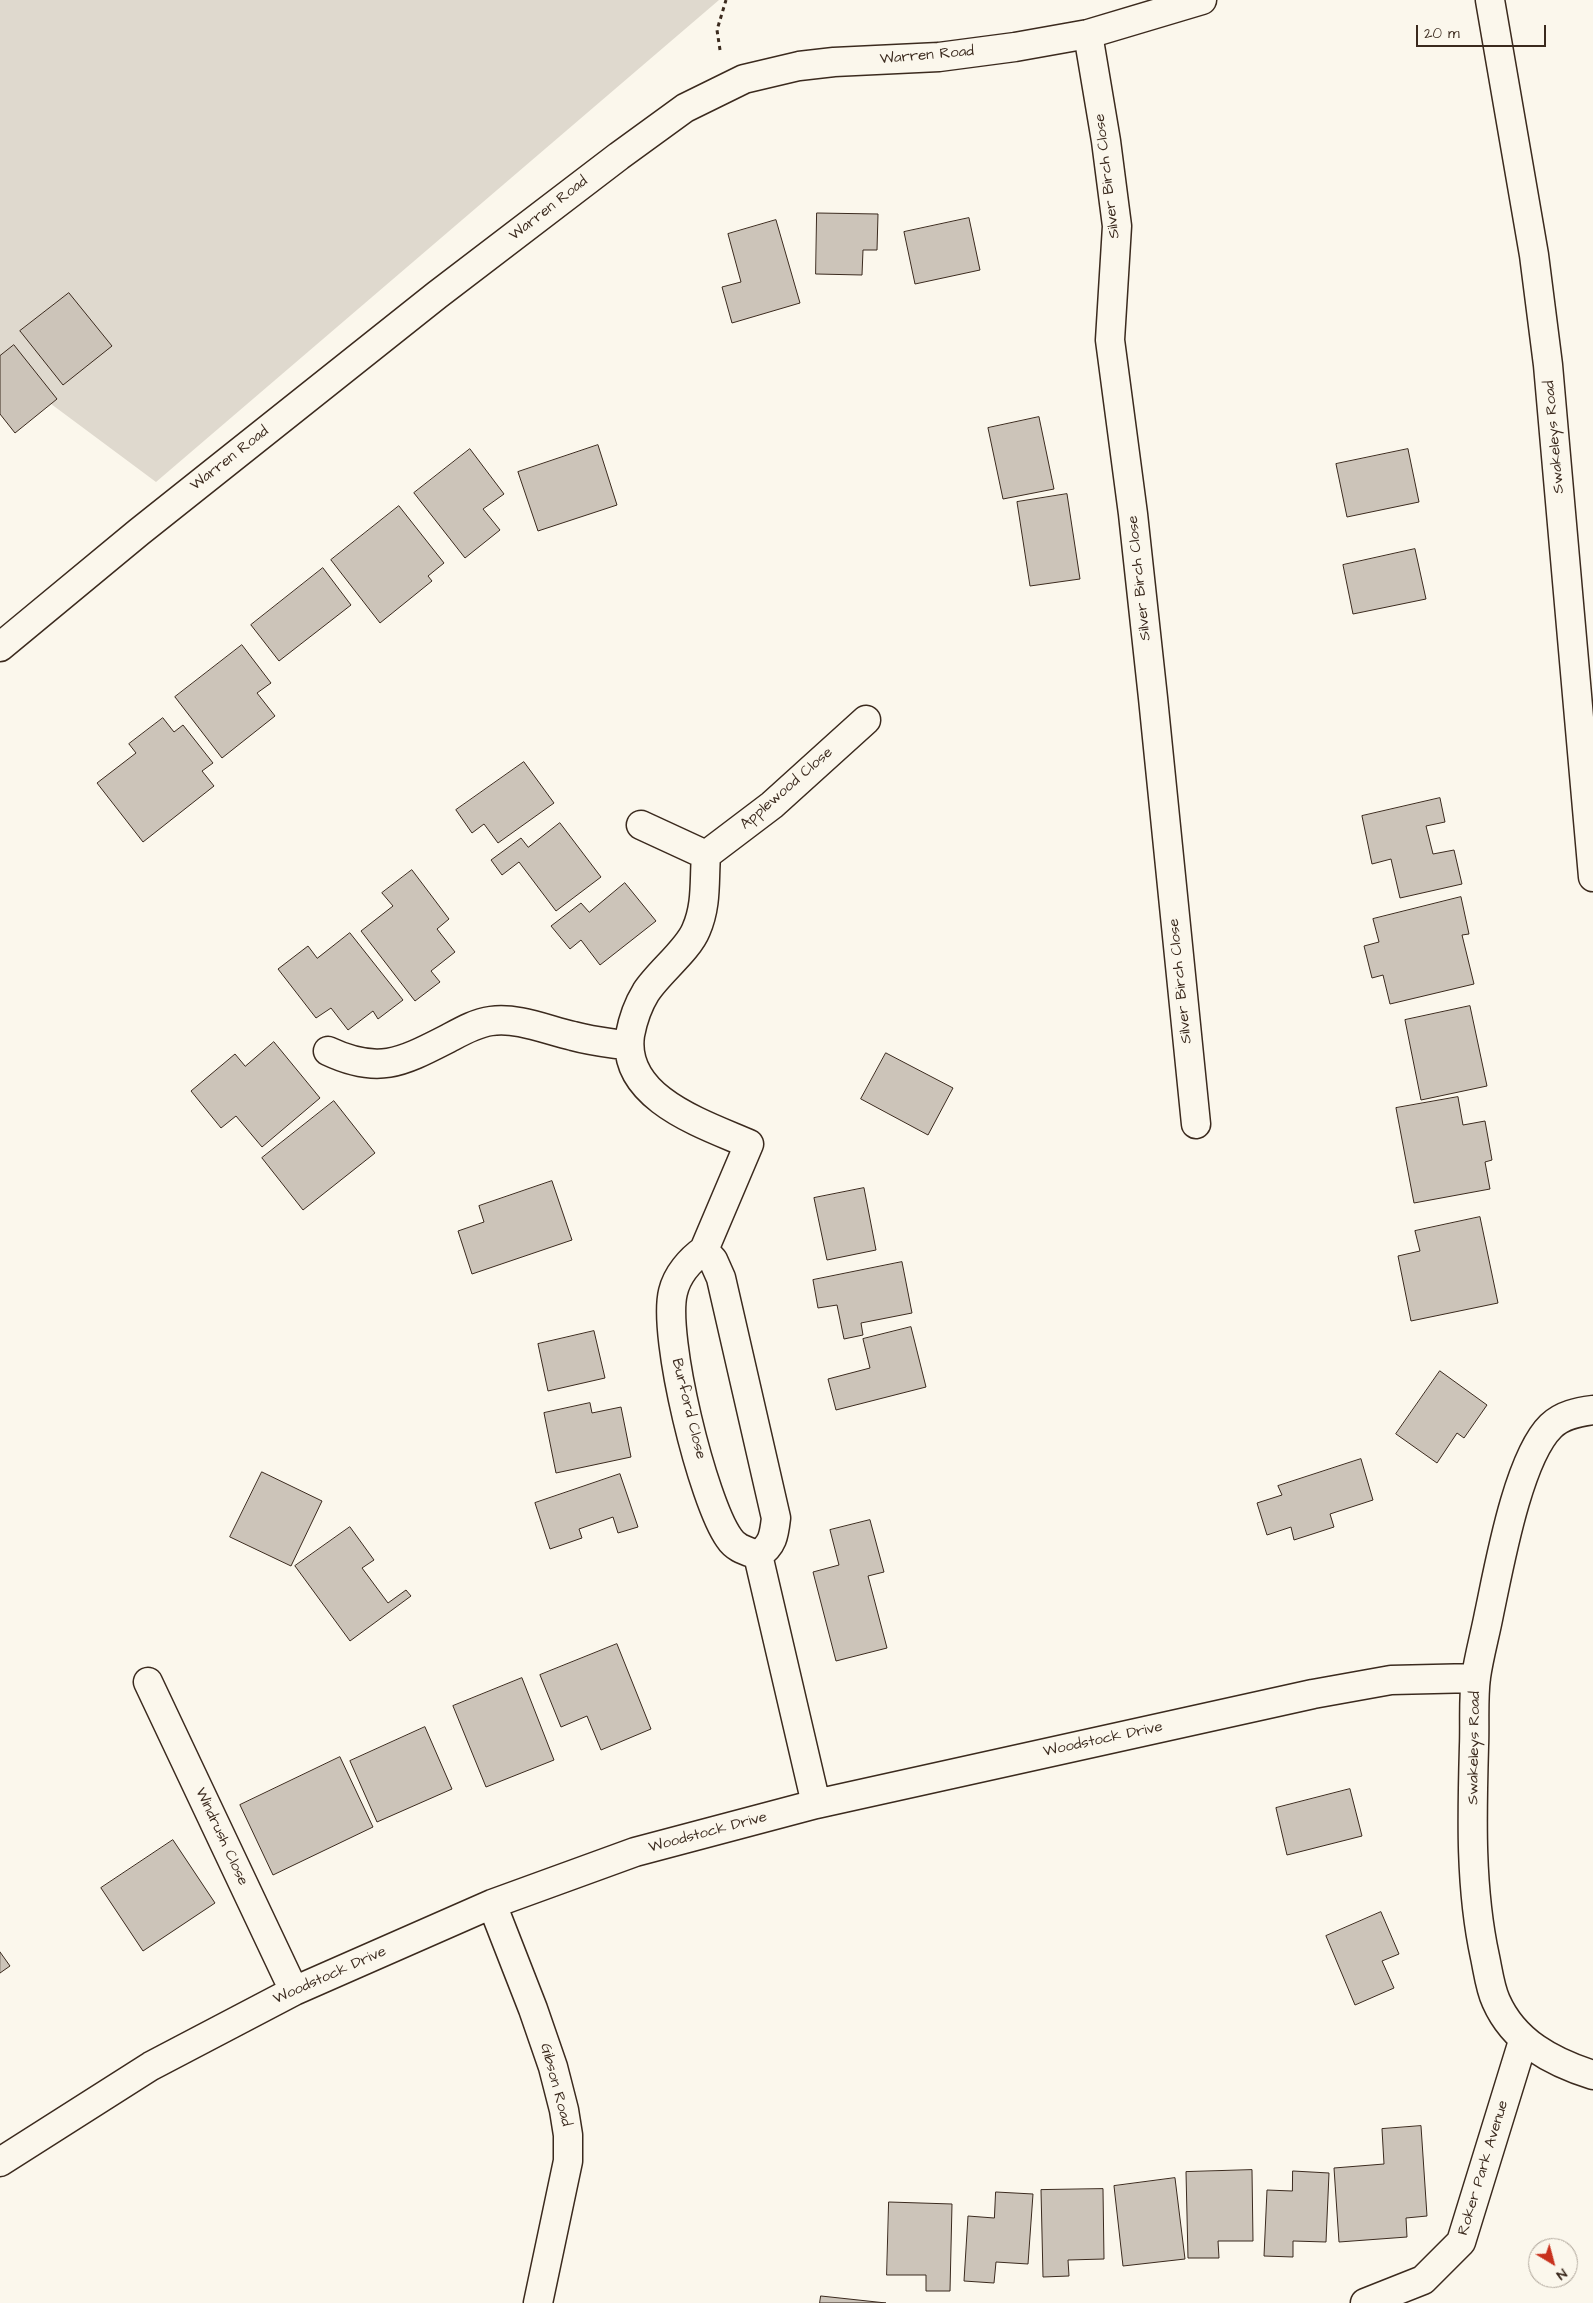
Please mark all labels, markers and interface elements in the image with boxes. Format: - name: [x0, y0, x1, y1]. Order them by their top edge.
- scale bar: [1418, 15, 1548, 47]
- text: 20 m: [1424, 23, 1460, 44]
- street label: Warren Road: [879, 43, 975, 69]
- street label: Silver Birch Close: [1091, 113, 1125, 239]
- street label: Warren Road: [506, 173, 592, 245]
- street label: Swakeleys Road: [1541, 380, 1569, 494]
- street label: Warren Road: [187, 423, 273, 495]
- street label: Silver Birch Close: [1124, 515, 1156, 641]
- street label: Applewood Close: [737, 744, 837, 834]
- street label: Silver Birch Close: [1165, 918, 1197, 1044]
- street label: Burford Close: [667, 1357, 709, 1461]
- street label: Swakeleys Road: [1465, 1691, 1485, 1805]
- street label: Woodstock Drive: [1042, 1719, 1164, 1761]
- street label: Windrush Close: [191, 1785, 251, 1889]
- street label: Woodstock Drive: [647, 1809, 769, 1857]
- street label: Woodstock Drive: [271, 1943, 389, 2009]
- street label: Gibson Road: [535, 2042, 575, 2128]
- street label: Roker Park Avenue: [1455, 2098, 1513, 2238]
- north arrow: [1528, 2238, 1578, 2288]
- text: N: [1552, 2264, 1571, 2285]

